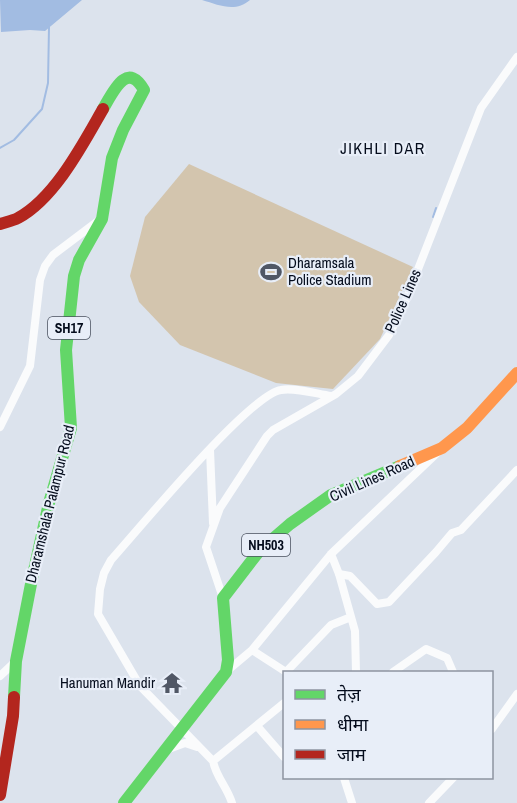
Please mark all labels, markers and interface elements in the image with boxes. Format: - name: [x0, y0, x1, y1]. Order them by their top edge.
- district label: JIKHLI DAR: [340, 137, 426, 159]
- place label: Dharamsala Police Stadium: [288, 252, 371, 290]
- sports icon: Dharamsala Police Stadium: [259, 260, 283, 284]
- street label: Police Lines: [379, 266, 426, 336]
- road number: SH17: [48, 317, 90, 339]
- street label: Dharamshala Palampur Road: [20, 423, 79, 585]
- street label: Civil Lines Road: [326, 450, 418, 507]
- road number: NH503: [242, 534, 290, 556]
- temple icon: Hanuman Mandir: [160, 671, 184, 695]
- legend: [283, 671, 493, 779]
- place label: Hanuman Mandir: [60, 672, 155, 693]
- text: तेज़: [337, 682, 361, 707]
- text: धीमा: [337, 712, 368, 737]
- text: जाम: [337, 742, 367, 767]

